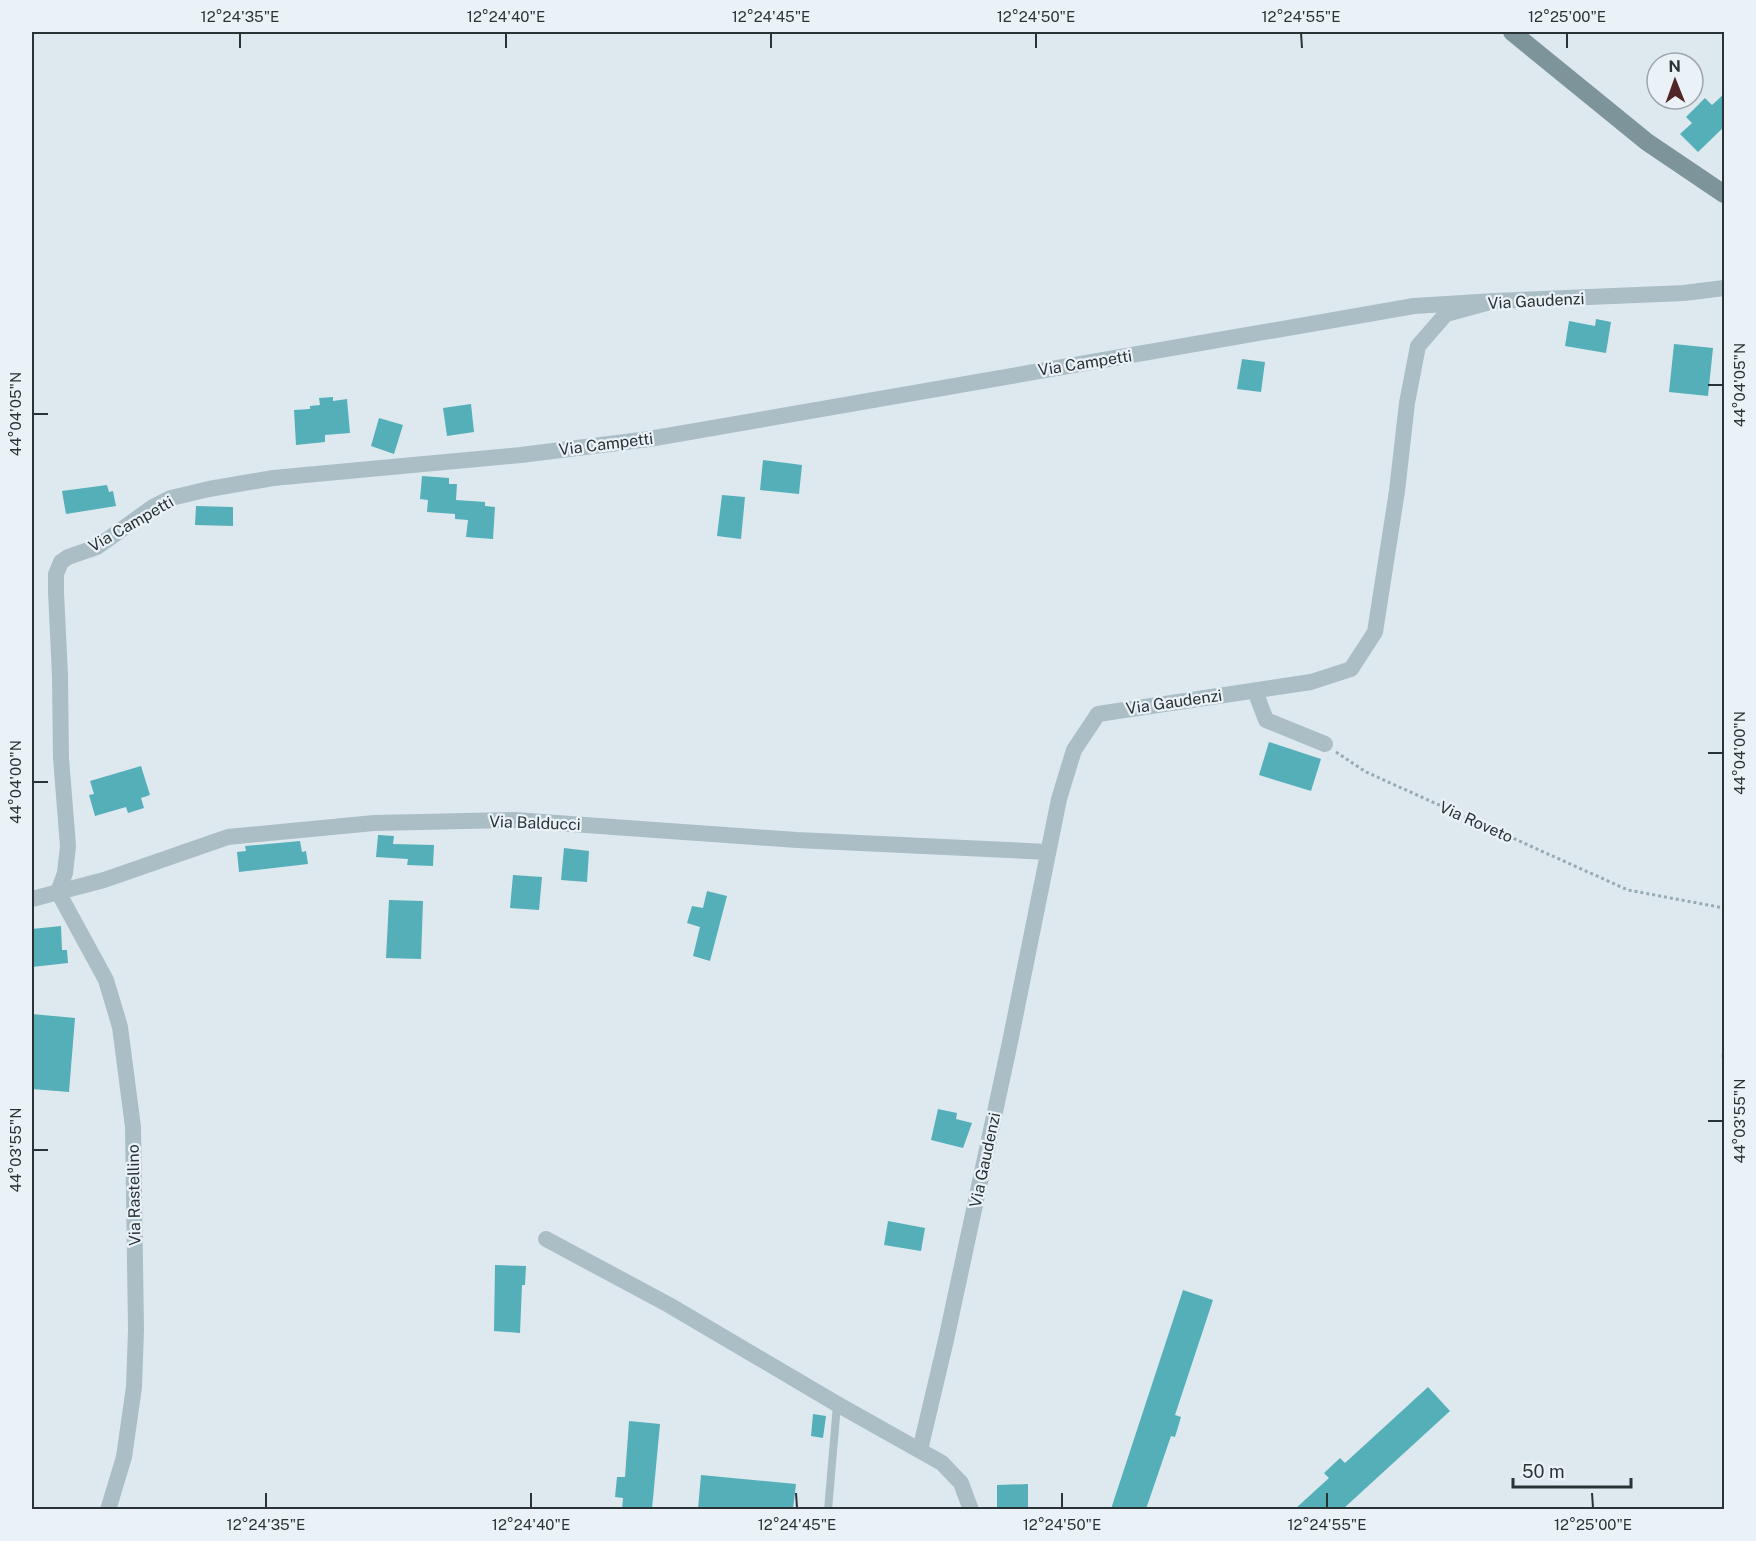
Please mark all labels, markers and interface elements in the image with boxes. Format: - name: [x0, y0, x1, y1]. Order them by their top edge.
- text: 12°24'35"E: [201, 8, 279, 25]
- text: 12°24'40"E: [467, 8, 545, 25]
- text: 12°24'45"E: [732, 8, 810, 25]
- text: 12°24'50"E: [997, 8, 1075, 25]
- text: 12°24'55"E: [1262, 8, 1340, 25]
- text: 12°25'00"E: [1528, 8, 1606, 25]
- north arrow: [1645, 51, 1705, 111]
- text: N: [1668, 57, 1681, 76]
- street label: Via Gaudenzi: [1487, 289, 1585, 313]
- text: 44°04'05"N: [1731, 343, 1748, 427]
- street label: Via Campetti: [1037, 346, 1133, 380]
- text: 44°04'05"N: [7, 372, 24, 456]
- street label: Via Campetti: [558, 429, 654, 459]
- street label: Via Campetti: [85, 492, 177, 556]
- street label: Via Gaudenzi: [1125, 686, 1223, 718]
- text: 44°04'00"N: [1731, 711, 1748, 795]
- text: 44°04'00"N: [7, 740, 24, 824]
- street label: Via Roveto: [1436, 797, 1516, 847]
- street label: Via Balducci: [489, 812, 581, 834]
- text: 44°03'55"N: [1731, 1079, 1748, 1163]
- text: 44°03'55"N: [7, 1108, 24, 1192]
- street label: Via Gaudenzi: [966, 1111, 1004, 1209]
- street label: Via Rastellino: [124, 1144, 144, 1246]
- scale bar: [1513, 1451, 1632, 1489]
- text: 50 m: [1522, 1461, 1565, 1482]
- text: 12°24'35"E: [227, 1516, 305, 1533]
- text: 12°24'40"E: [492, 1516, 570, 1533]
- text: 12°24'45"E: [758, 1516, 836, 1533]
- text: 12°24'50"E: [1023, 1516, 1101, 1533]
- text: 12°24'55"E: [1288, 1516, 1366, 1533]
- text: 12°25'00"E: [1554, 1516, 1632, 1533]

